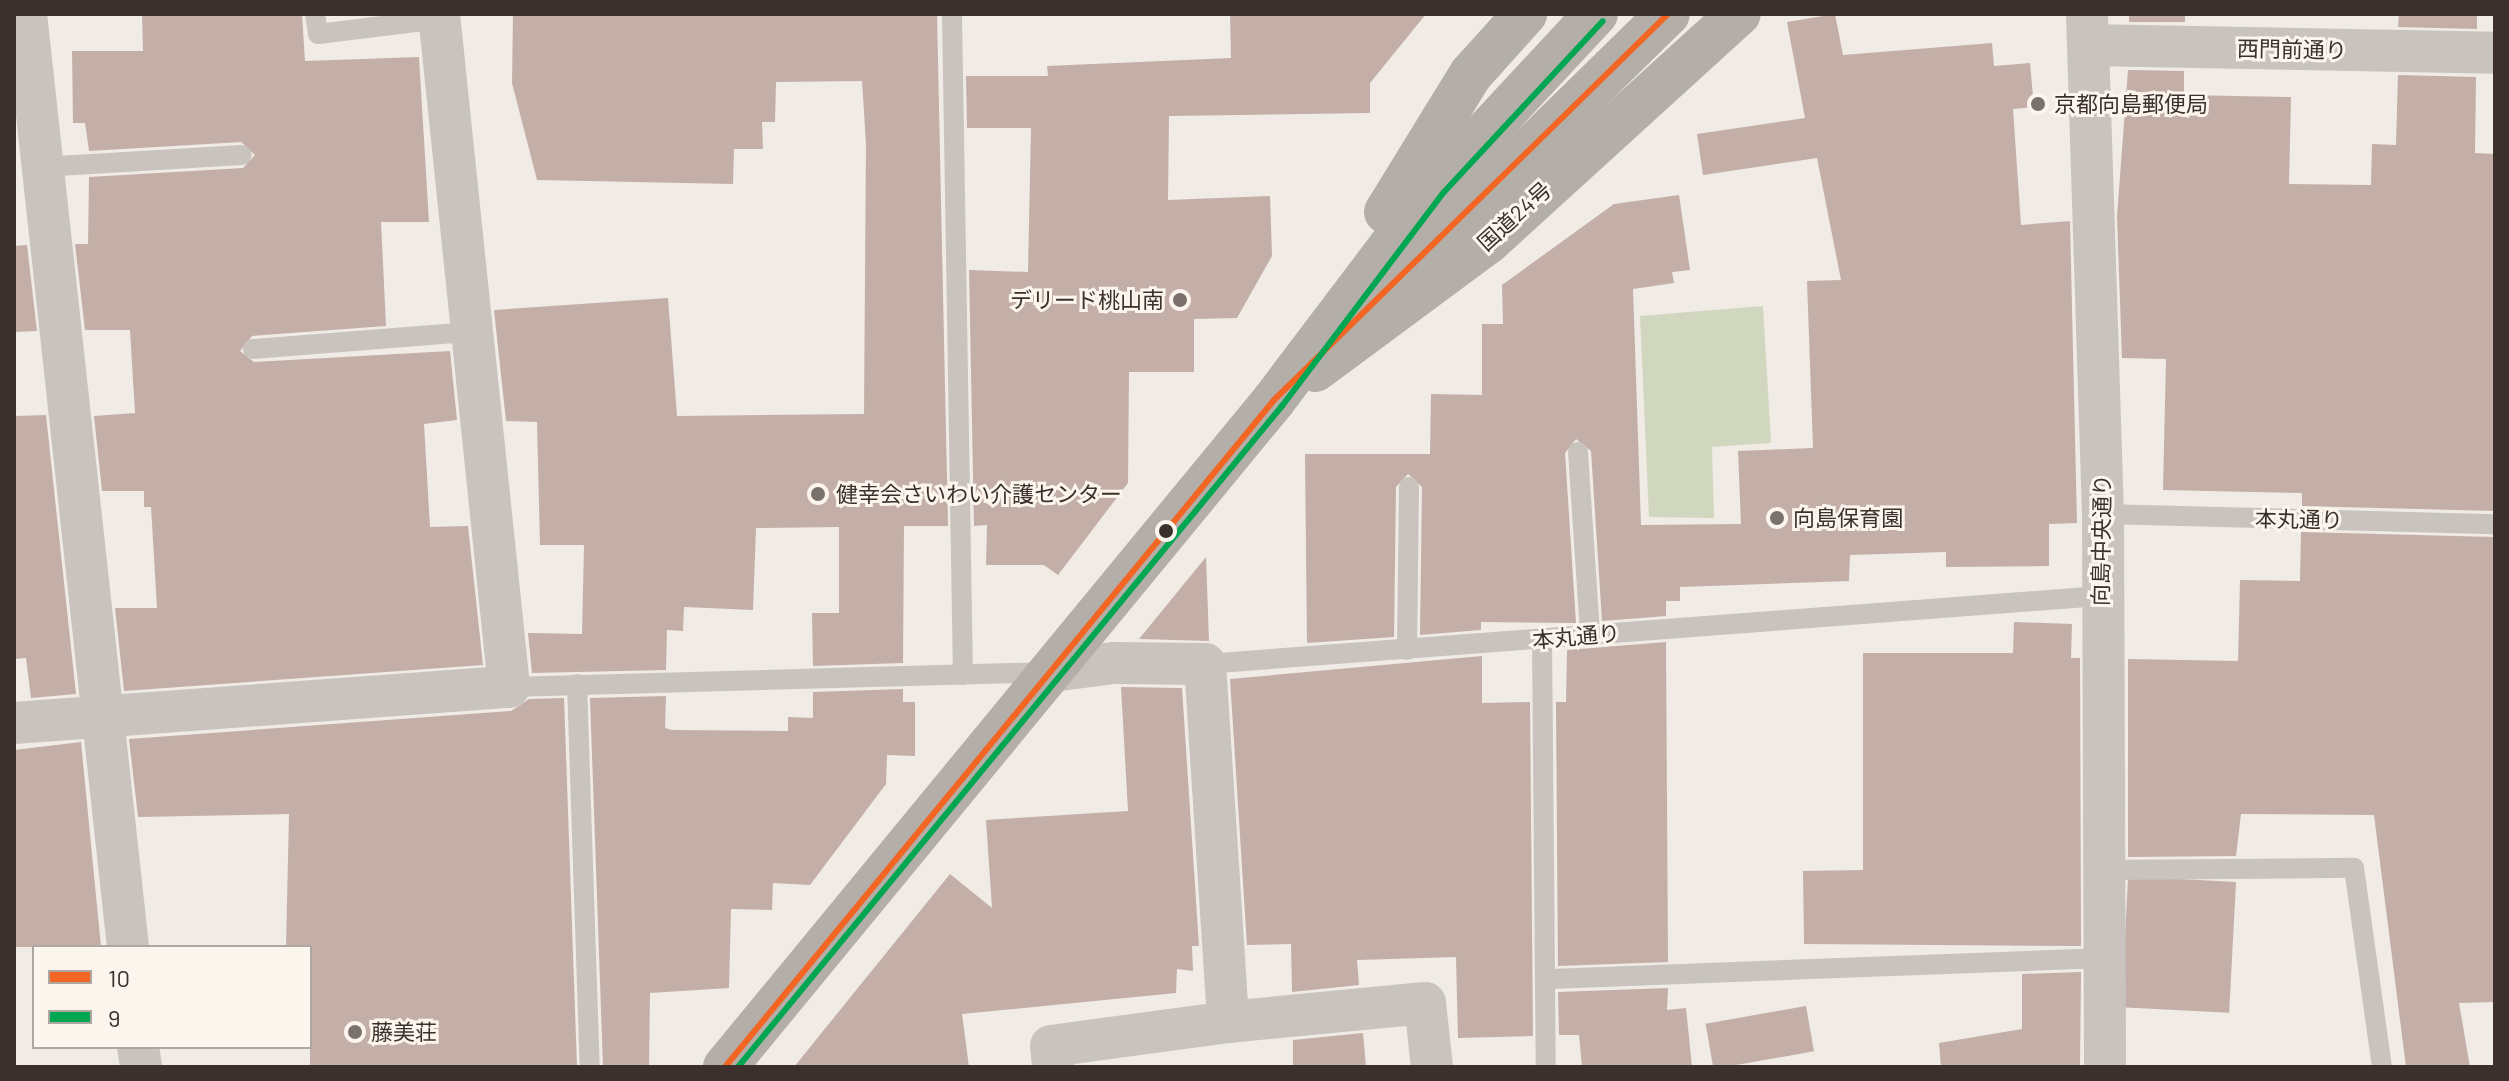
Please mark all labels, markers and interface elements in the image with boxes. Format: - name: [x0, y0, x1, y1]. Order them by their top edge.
- street label: 西門前通り: [2237, 35, 2347, 63]
- place label: 京都向島郵便局: [2054, 91, 2208, 117]
- marker: 京都向島郵便局: [2029, 95, 2047, 113]
- street label: 国道24号: [1472, 176, 1556, 256]
- place label: デリード桃山南: [1010, 287, 1164, 313]
- marker: デリード桃山南: [1171, 291, 1189, 309]
- street label: 向島中央通り: [2087, 474, 2115, 606]
- place label: 健幸会さいわい介護センター: [836, 481, 1122, 507]
- marker: 健幸会さいわい介護センター: [807, 483, 829, 505]
- place label: 向島保育園: [1793, 505, 1903, 531]
- street label: 本丸通り: [2255, 505, 2343, 533]
- marker: 向島保育園: [1768, 509, 1786, 527]
- unlabelled marker: [1158, 523, 1174, 539]
- street label: 本丸通り: [1531, 619, 1621, 653]
- legend: [32, 945, 312, 1049]
- text: 10: [108, 963, 130, 992]
- text: 9: [108, 1003, 121, 1032]
- place label: 藤美荘: [371, 1019, 437, 1045]
- marker: 藤美荘: [346, 1023, 364, 1041]

